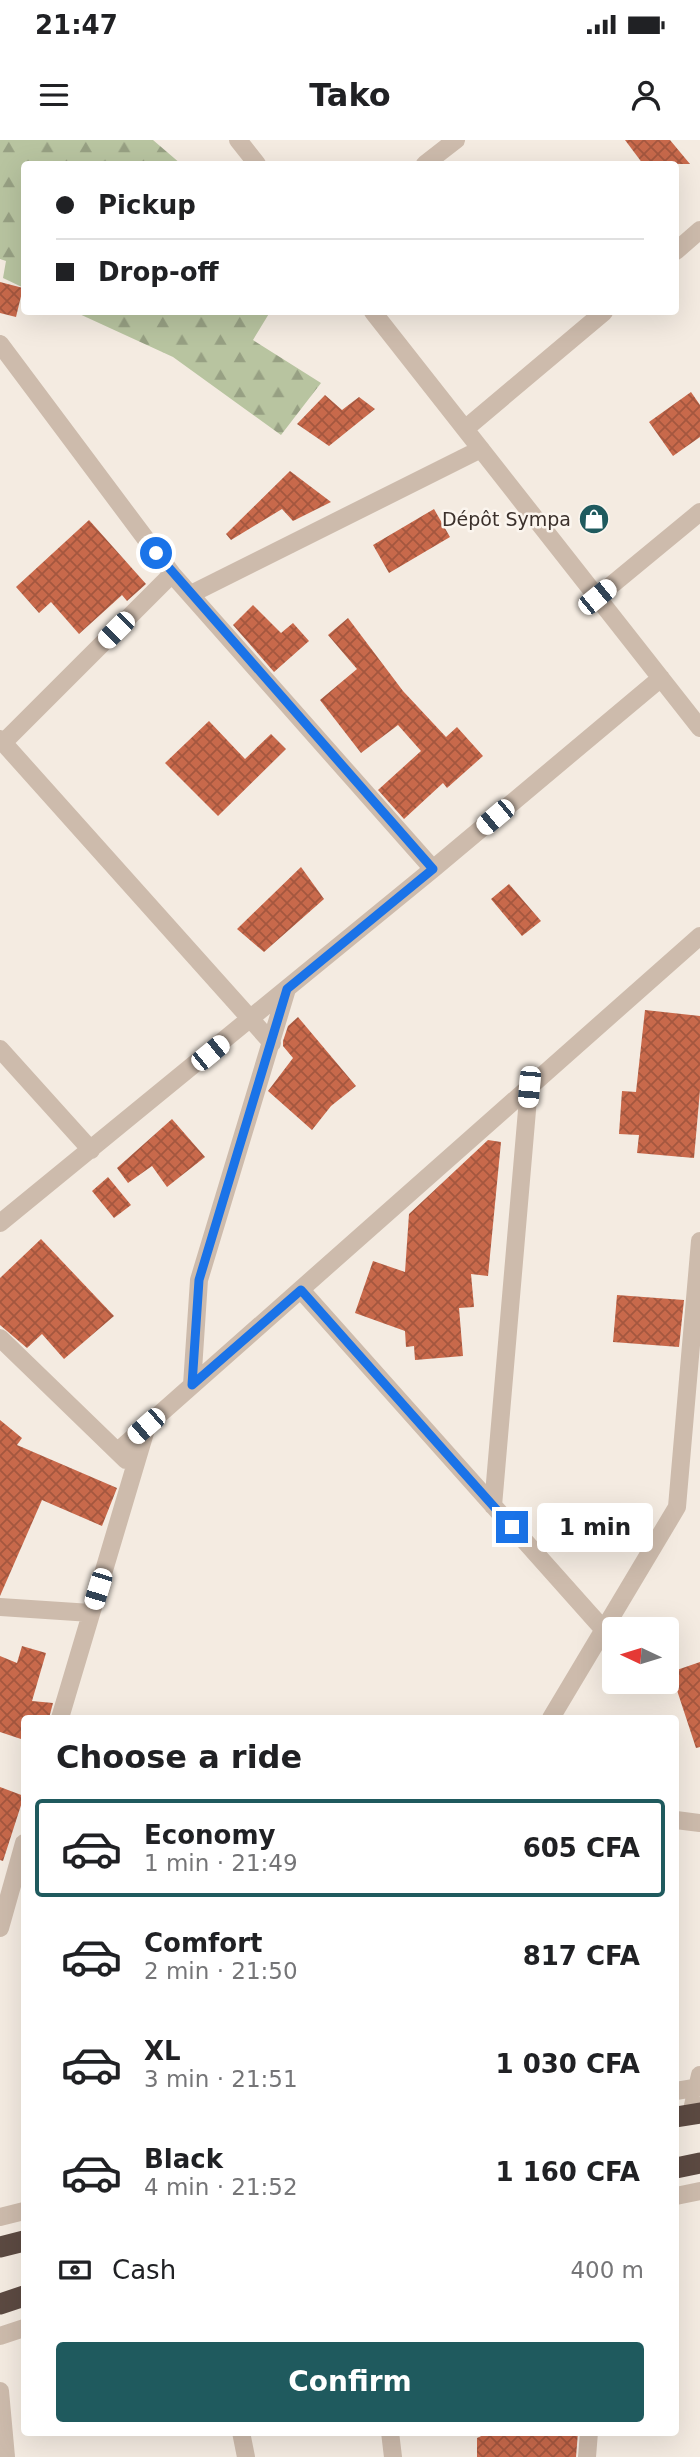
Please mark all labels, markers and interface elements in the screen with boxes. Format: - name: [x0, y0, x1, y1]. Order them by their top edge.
- text: 21:47: [35, 10, 118, 40]
- icon: menu: [35, 76, 73, 114]
- text: Tako: [309, 76, 391, 114]
- icon: person: [627, 76, 665, 114]
- text: Pickup: [98, 190, 196, 220]
- text: Drop-off: [98, 257, 219, 287]
- shop icon: Dépôt Sympa: [577, 502, 611, 536]
- place label: Dépôt Sympa: [442, 508, 571, 530]
- route start: [140, 537, 172, 569]
- car: [575, 576, 620, 618]
- car: [94, 608, 139, 652]
- car: [473, 795, 518, 839]
- car: [188, 1032, 233, 1074]
- car: [517, 1065, 542, 1109]
- car: [124, 1404, 169, 1448]
- callout: 1 min: [536, 1502, 652, 1552]
- route end: [496, 1511, 528, 1543]
- text: 1 min: [559, 1514, 631, 1540]
- car: [82, 1566, 115, 1612]
- north arrow: [602, 1617, 679, 1694]
- map controls: [602, 1617, 679, 1694]
- text: Choose a ride: [56, 1738, 302, 1776]
- icon: car: [60, 1817, 123, 1880]
- text: Economy: [144, 1820, 275, 1850]
- text: 605 CFA: [523, 1833, 640, 1863]
- text: 1 min · 21:49: [144, 1850, 298, 1876]
- icon: car: [60, 1925, 123, 1988]
- text: Comfort: [144, 1928, 262, 1958]
- text: 817 CFA: [523, 1941, 640, 1971]
- text: 2 min · 21:50: [144, 1958, 298, 1984]
- icon: car: [60, 2033, 123, 2096]
- text: XL: [144, 2036, 181, 2066]
- text: 1 030 CFA: [496, 2049, 640, 2079]
- text: 3 min · 21:51: [144, 2066, 298, 2092]
- icon: car: [60, 2141, 123, 2204]
- text: Black: [144, 2144, 223, 2174]
- text: 1 160 CFA: [496, 2157, 640, 2187]
- text: 4 min · 21:52: [144, 2174, 298, 2200]
- icon: cash: [56, 2251, 94, 2289]
- text: Cash: [112, 2255, 176, 2285]
- text: 400 m: [570, 2257, 644, 2283]
- button: Confirm: [56, 2342, 644, 2422]

